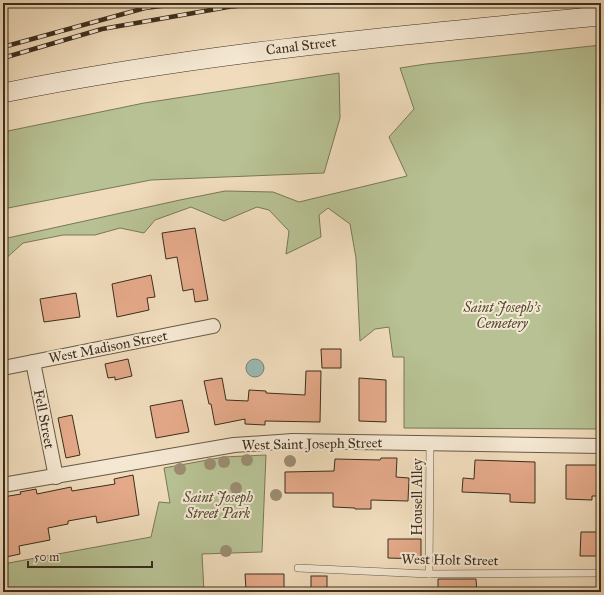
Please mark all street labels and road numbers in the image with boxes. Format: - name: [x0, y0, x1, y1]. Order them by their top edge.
- street label: Canal Street: [265, 33, 337, 59]
- street label: West Madison Street: [47, 327, 169, 367]
- street label: Fell Street: [30, 388, 58, 450]
- street label: West Saint Joseph Street: [241, 434, 383, 455]
- street label: Housell Alley: [409, 458, 426, 536]
- street label: West Holt Street: [401, 551, 499, 569]

